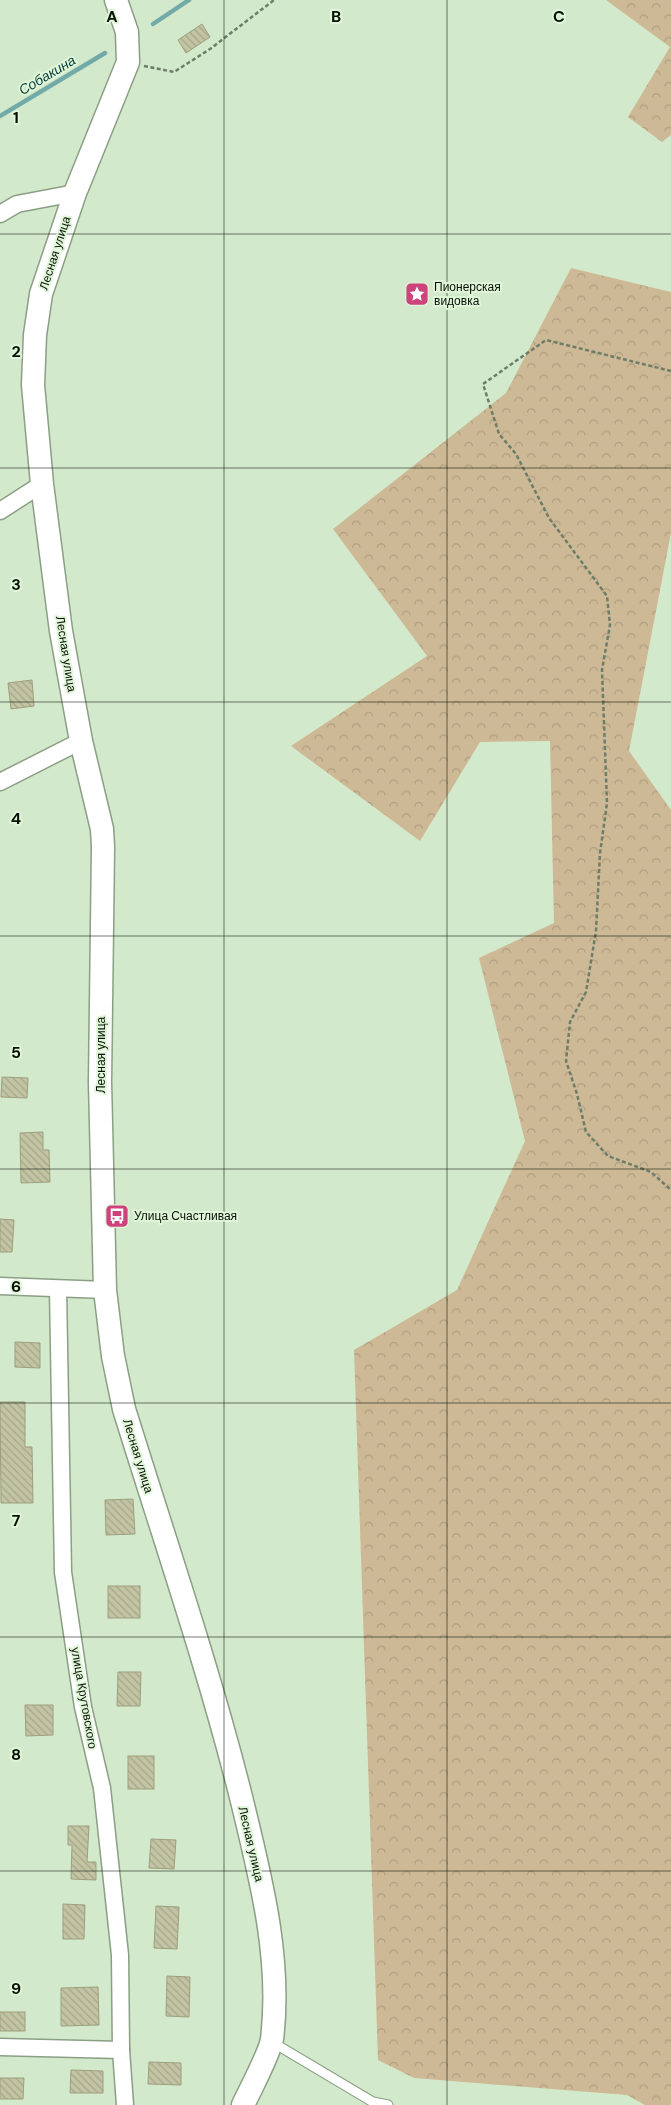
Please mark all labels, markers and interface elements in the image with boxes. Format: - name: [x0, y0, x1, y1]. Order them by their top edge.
- text: A: [106, 6, 118, 27]
- text: B: [331, 6, 341, 27]
- text: C: [553, 6, 565, 27]
- water label: Собакина: [15, 51, 79, 99]
- text: 1: [13, 107, 19, 128]
- street label: Лесная улица: [36, 214, 75, 292]
- place label: Пионерская видовка: [434, 279, 501, 309]
- place icon: Пионерская видовка: [404, 281, 430, 307]
- text: 2: [11, 341, 21, 362]
- text: 3: [11, 574, 21, 595]
- street label: Лесная улица: [52, 615, 80, 693]
- text: 4: [11, 808, 21, 829]
- street label: Лесная улица: [93, 1016, 109, 1093]
- text: 5: [11, 1042, 21, 1063]
- bus stop icon: Улица Счастливая: [104, 1203, 130, 1229]
- place label: Улица Счастливая: [134, 1208, 237, 1224]
- text: 6: [11, 1276, 21, 1297]
- street label: Лесная улица: [119, 1417, 157, 1495]
- text: 7: [12, 1510, 21, 1531]
- street label: улица Крутовского: [67, 1646, 101, 1750]
- text: 8: [11, 1744, 21, 1765]
- street label: Лесная улица: [235, 1805, 267, 1883]
- text: 9: [11, 1978, 21, 1999]

